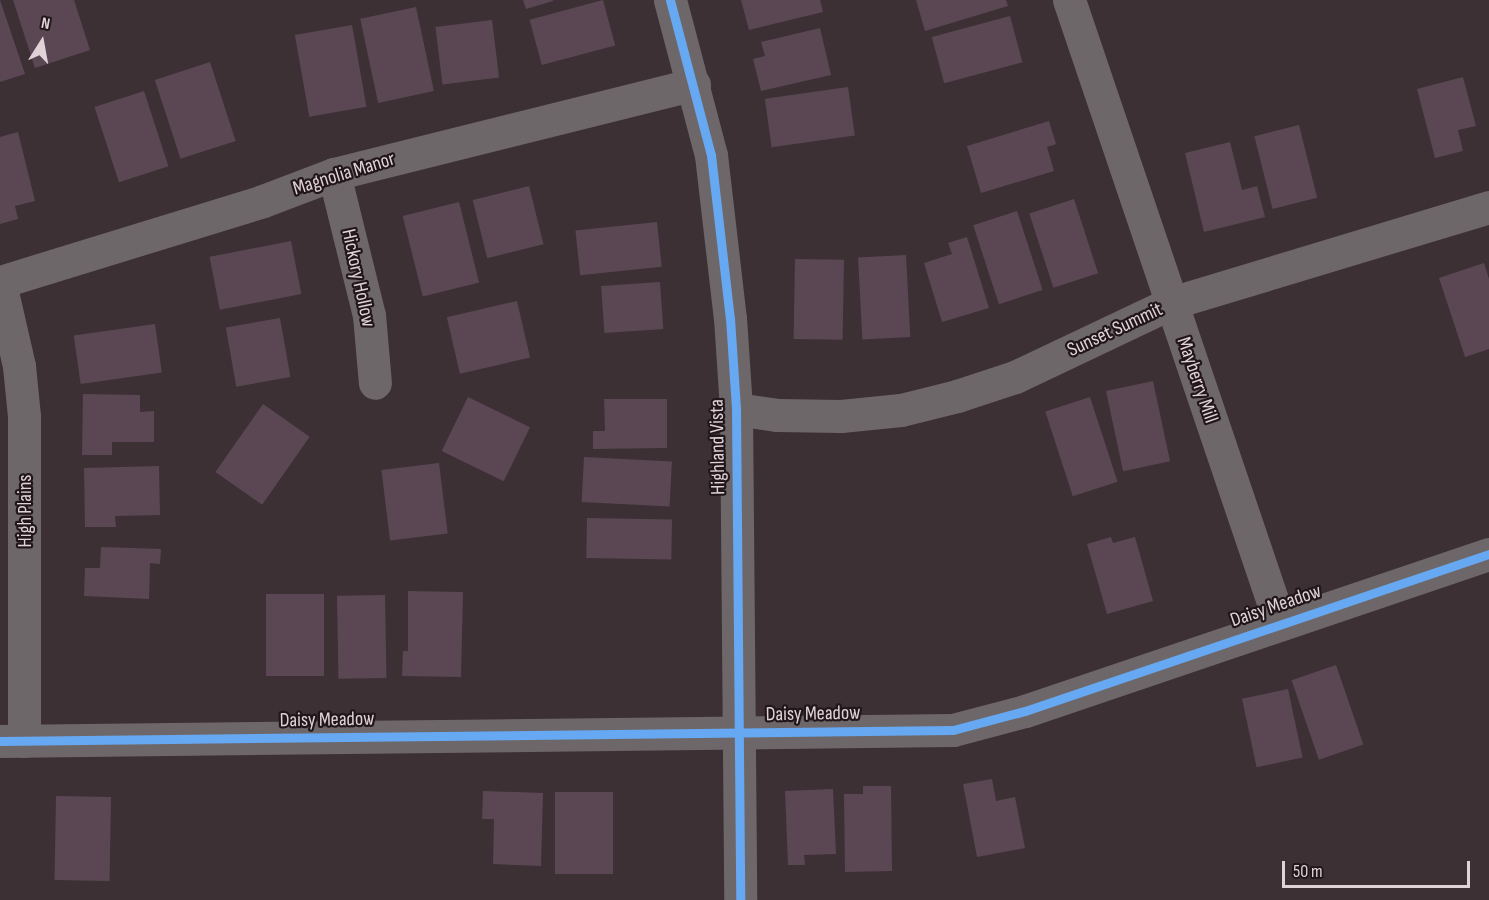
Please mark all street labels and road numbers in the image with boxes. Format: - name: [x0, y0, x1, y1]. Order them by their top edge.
- street label: Magnolia Manor: [290, 147, 398, 201]
- street label: Hickory Hollow: [336, 227, 380, 329]
- street label: Sunset Summit: [1064, 297, 1166, 363]
- street label: Mayberry Mill: [1171, 334, 1223, 426]
- street label: Highland Vista: [705, 399, 731, 495]
- street label: High Plains: [13, 475, 37, 547]
- street label: Daisy Meadow: [1227, 579, 1325, 633]
- street label: Daisy Meadow: [766, 701, 860, 727]
- street label: Daisy Meadow: [280, 707, 374, 733]

